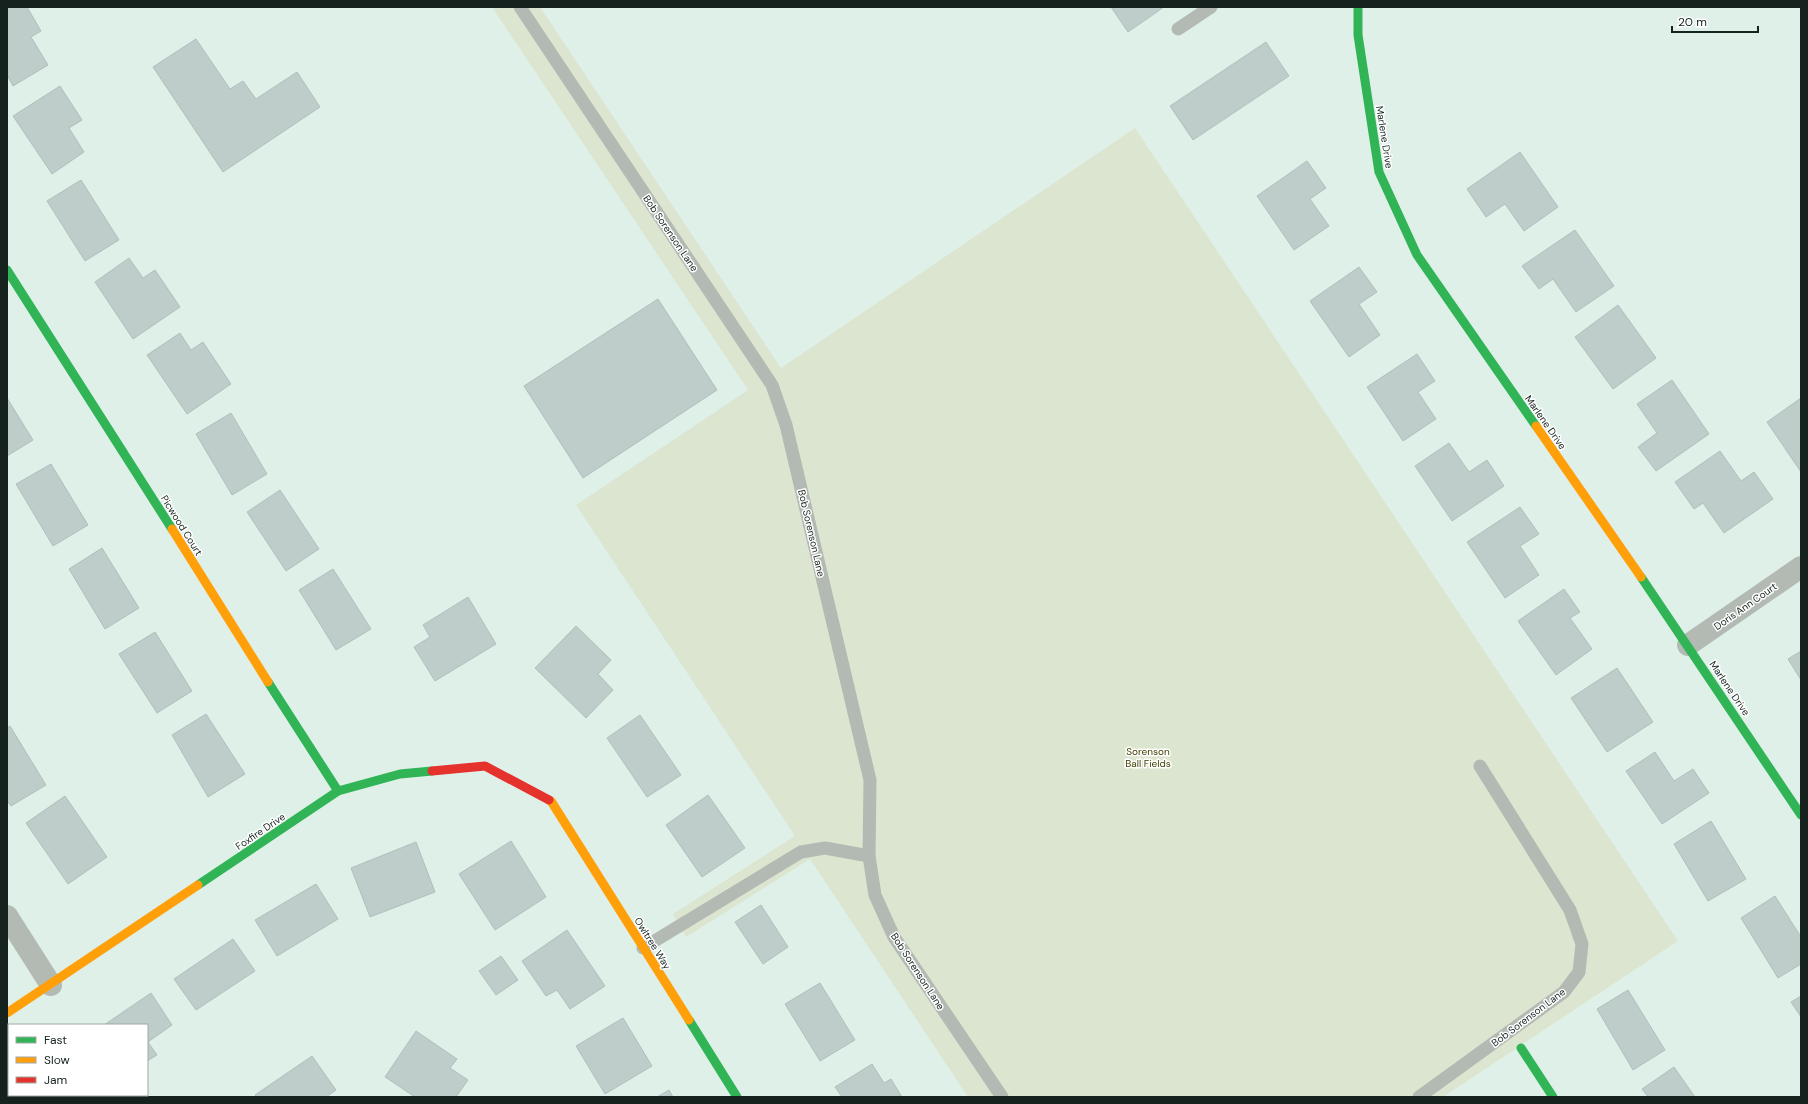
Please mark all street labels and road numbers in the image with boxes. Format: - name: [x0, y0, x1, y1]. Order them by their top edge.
- street label: Marlene Drive: [1373, 105, 1396, 170]
- street label: Bob Sorenson Lane: [640, 193, 701, 274]
- street label: Marlene Drive: [1522, 393, 1569, 452]
- street label: Bob Sorenson Lane: [795, 488, 828, 578]
- street label: Picwood Court: [158, 493, 205, 558]
- street label: Doris Ann Court: [1711, 580, 1779, 633]
- street label: Marlene Drive: [1707, 658, 1753, 718]
- street label: Foxfire Drive: [233, 810, 288, 853]
- street label: Owltree Way: [631, 915, 674, 972]
- street label: Bob Sorenson Lane: [888, 930, 947, 1012]
- street label: Bob Sorenson Lane: [1489, 985, 1568, 1049]

